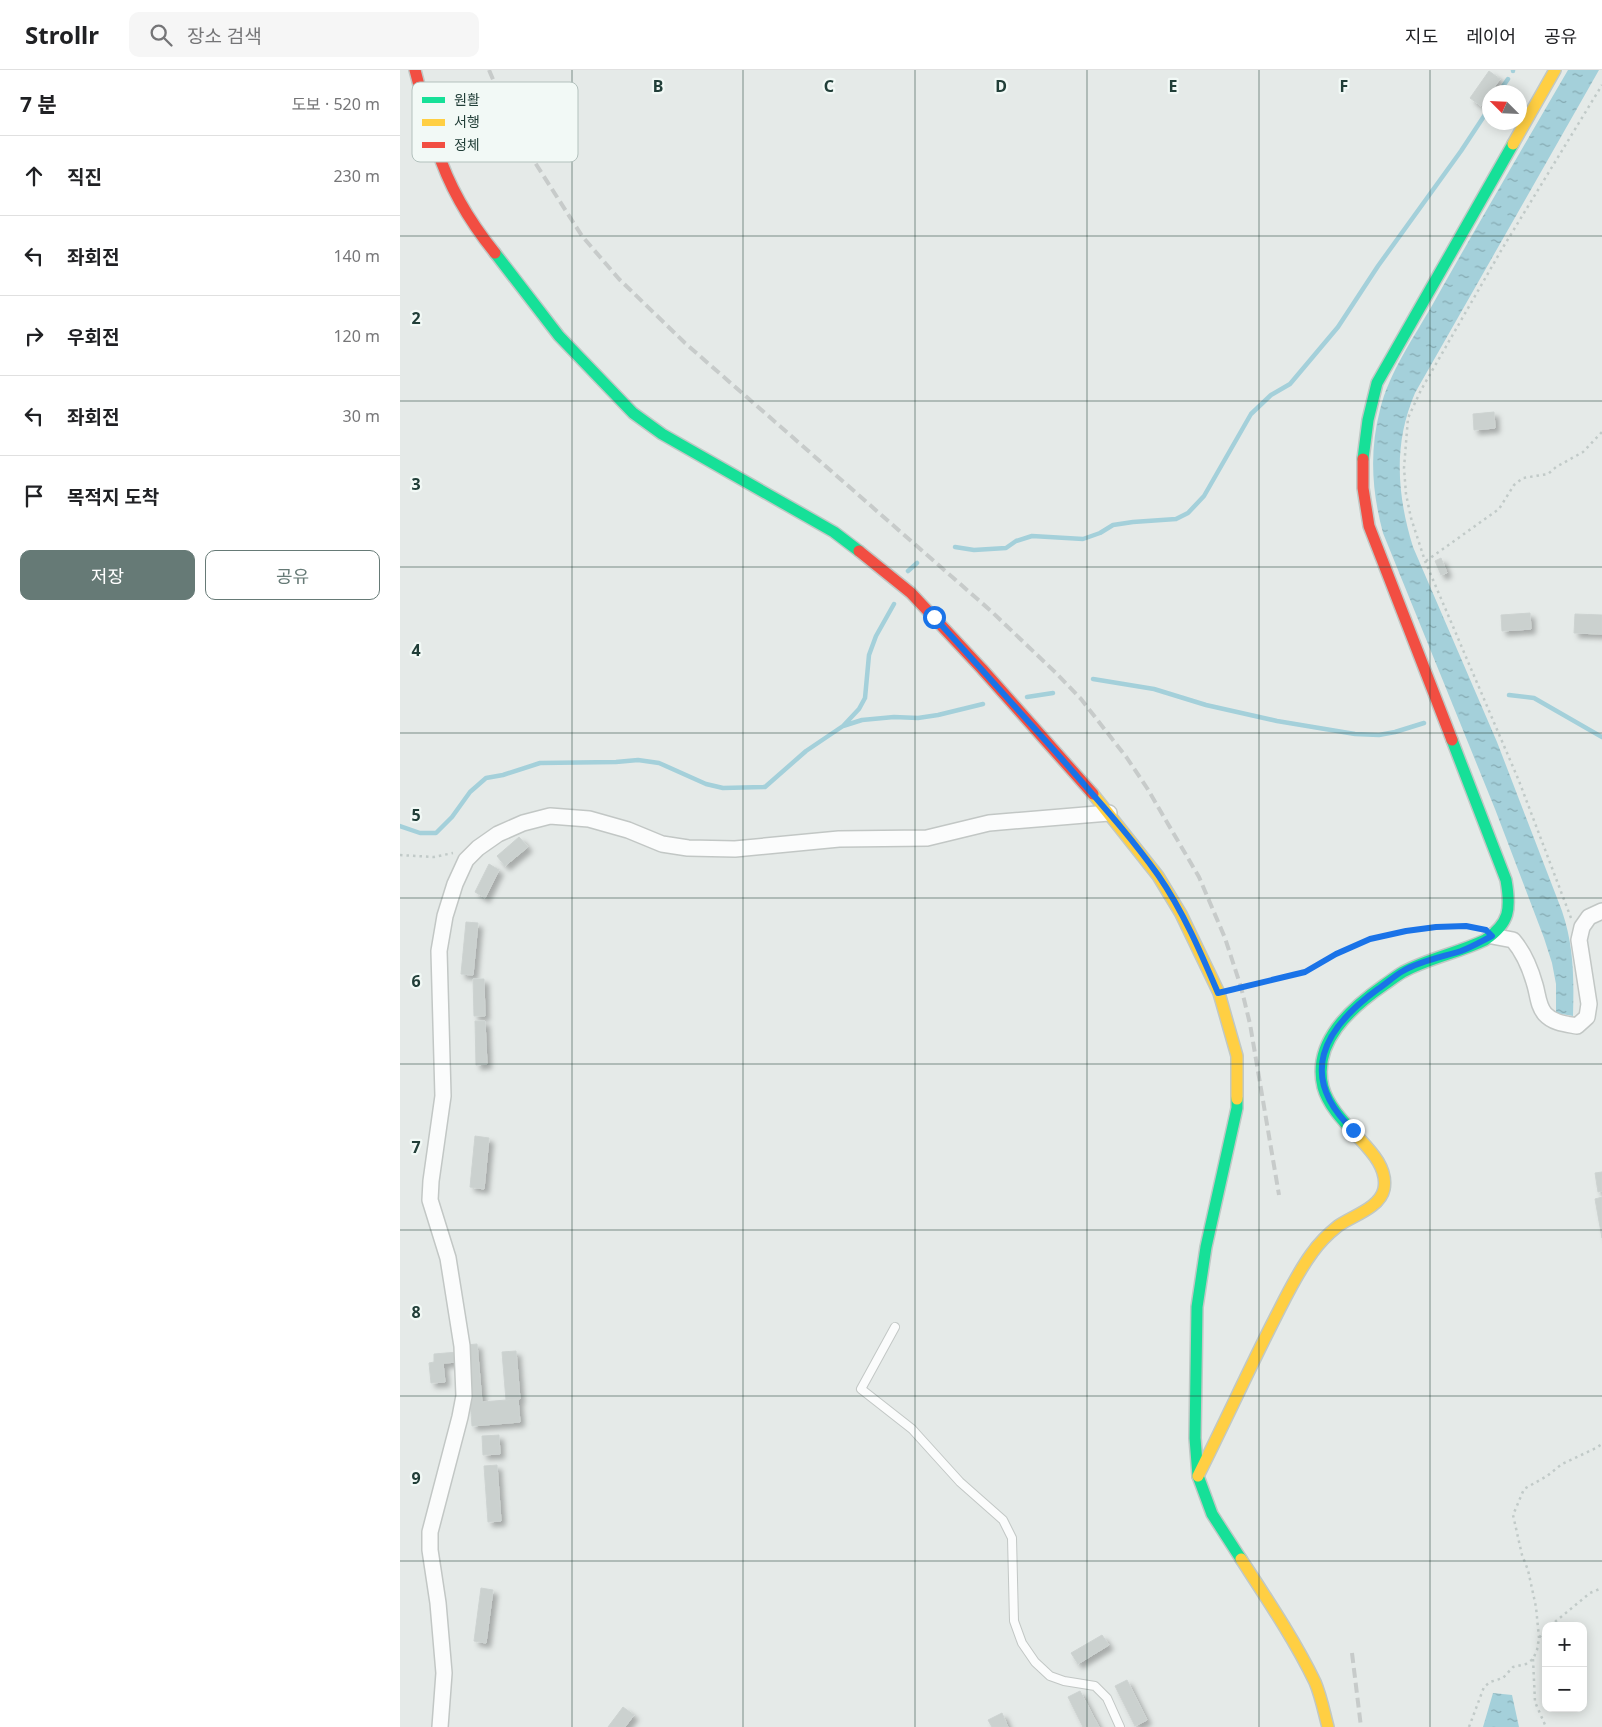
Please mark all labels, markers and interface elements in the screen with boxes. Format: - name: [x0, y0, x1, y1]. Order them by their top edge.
- search box: [129, 12, 479, 57]
- text: Strollr: [25, 18, 99, 51]
- icon: search: [147, 21, 175, 49]
- text: 장소 검색: [187, 23, 262, 49]
- text: 지도: [1405, 24, 1438, 48]
- text: 레이어: [1466, 24, 1516, 48]
- text: 공유: [1544, 24, 1577, 48]
- text: B: [653, 75, 663, 97]
- text: C: [824, 75, 834, 97]
- text: D: [995, 75, 1007, 97]
- text: E: [1169, 75, 1178, 97]
- text: F: [1340, 75, 1348, 97]
- legend: [412, 82, 578, 162]
- north arrow: [1482, 85, 1527, 130]
- text: 7 분: [20, 90, 57, 118]
- text: 원활: [454, 90, 480, 109]
- text: 도보 · 520 m: [291, 93, 380, 115]
- text: 서행: [454, 112, 480, 131]
- text: 정체: [454, 135, 480, 154]
- icon: ahead: [20, 162, 48, 190]
- text: 직진: [67, 164, 102, 190]
- text: 230 m: [333, 165, 380, 187]
- icon: left: [20, 242, 48, 270]
- text: 좌회전: [67, 244, 119, 270]
- text: 140 m: [333, 245, 380, 267]
- text: 2: [411, 307, 421, 329]
- icon: right: [20, 322, 48, 350]
- text: 우회전: [67, 324, 119, 350]
- text: 120 m: [333, 325, 380, 347]
- icon: left: [20, 402, 48, 430]
- text: 좌회전: [67, 404, 119, 430]
- text: 30 m: [343, 405, 380, 427]
- text: 3: [411, 473, 421, 495]
- icon: arrive: [20, 482, 48, 510]
- text: 목적지 도착: [67, 484, 159, 510]
- button: 저장: [20, 550, 195, 600]
- button: 공유: [205, 550, 380, 600]
- route start: [923, 606, 946, 629]
- text: 4: [411, 639, 421, 661]
- text: 5: [411, 804, 421, 826]
- text: 6: [411, 970, 421, 992]
- route end: [1342, 1119, 1365, 1142]
- text: 7: [411, 1136, 421, 1158]
- text: 8: [411, 1301, 421, 1323]
- text: 9: [411, 1467, 421, 1489]
- map controls: [1542, 1622, 1587, 1712]
- button: +: [1542, 1622, 1587, 1667]
- button: −: [1542, 1667, 1587, 1712]

